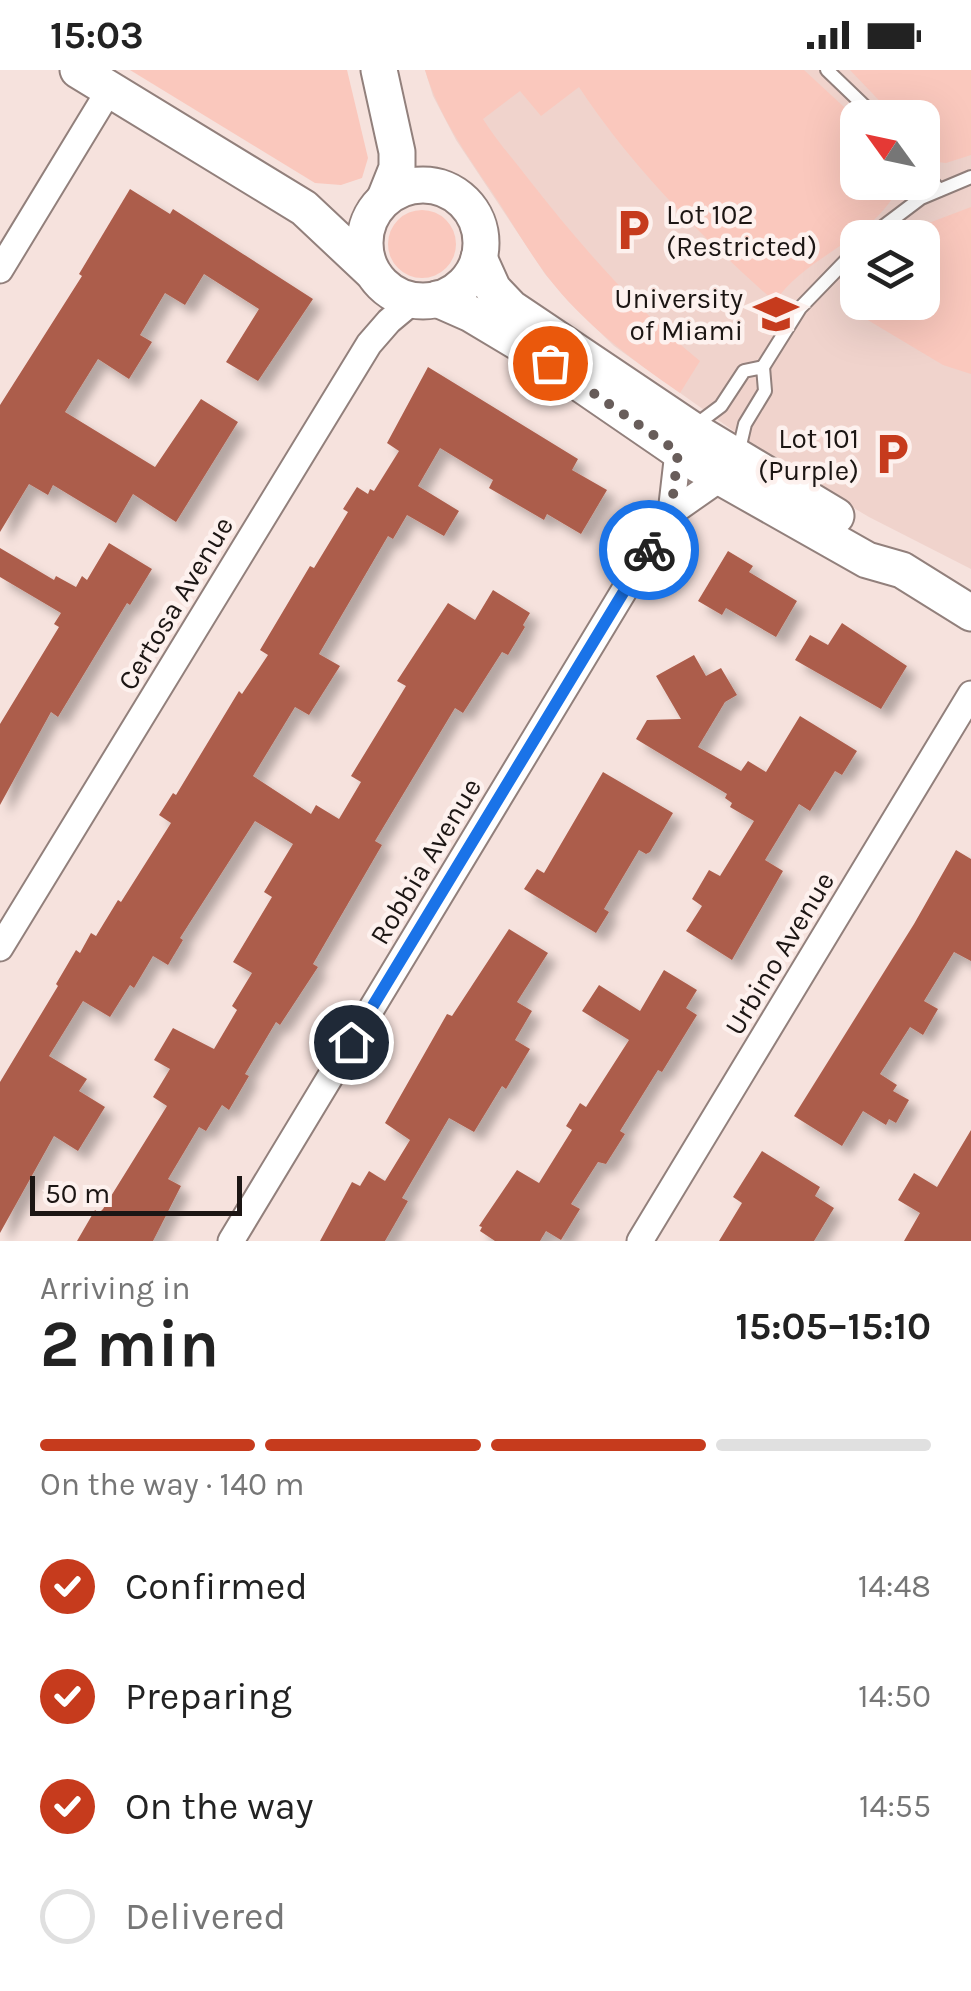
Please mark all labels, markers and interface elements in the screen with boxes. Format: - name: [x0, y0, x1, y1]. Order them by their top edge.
- text: 15:03: [50, 13, 144, 58]
- north arrow: [840, 100, 940, 200]
- map controls: [840, 100, 940, 320]
- place label: Lot 102 (Restricted): [666, 198, 817, 263]
- parking icon: Lot 102 (Restricted): [609, 206, 657, 254]
- button: layers: [840, 220, 940, 320]
- place label: University of Miami: [614, 282, 743, 347]
- school or university icon: University of Miami: [752, 290, 800, 338]
- pin: [508, 321, 593, 406]
- icon: bag: [523, 336, 578, 391]
- place label: Lot 101 (Purple): [758, 422, 859, 487]
- parking icon: Lot 101 (Purple): [868, 430, 916, 478]
- courier: [599, 500, 699, 600]
- street label: Certosa Avenue: [111, 511, 240, 696]
- icon: bike: [622, 523, 677, 578]
- street label: Robbia Avenue: [363, 772, 488, 950]
- street label: Urbino Avenue: [718, 866, 841, 1041]
- pin: [309, 1000, 394, 1085]
- icon: home: [324, 1015, 379, 1070]
- scale bar: [30, 1171, 242, 1216]
- text: 50 m: [45, 1177, 110, 1210]
- text: Arriving in: [40, 1270, 191, 1307]
- text: 15:05–15:10: [736, 1304, 931, 1349]
- text: 2 min: [40, 1306, 219, 1382]
- text: On the way · 140 m: [40, 1466, 305, 1503]
- icon: check: [40, 1559, 95, 1614]
- text: Confirmed: [125, 1564, 308, 1609]
- text: 14:48: [858, 1568, 931, 1605]
- icon: check: [40, 1669, 95, 1724]
- text: Preparing: [125, 1674, 292, 1719]
- text: 14:50: [858, 1678, 931, 1715]
- icon: check: [40, 1779, 95, 1834]
- text: On the way: [125, 1784, 313, 1829]
- text: 14:55: [859, 1788, 931, 1825]
- text: Delivered: [125, 1894, 286, 1939]

